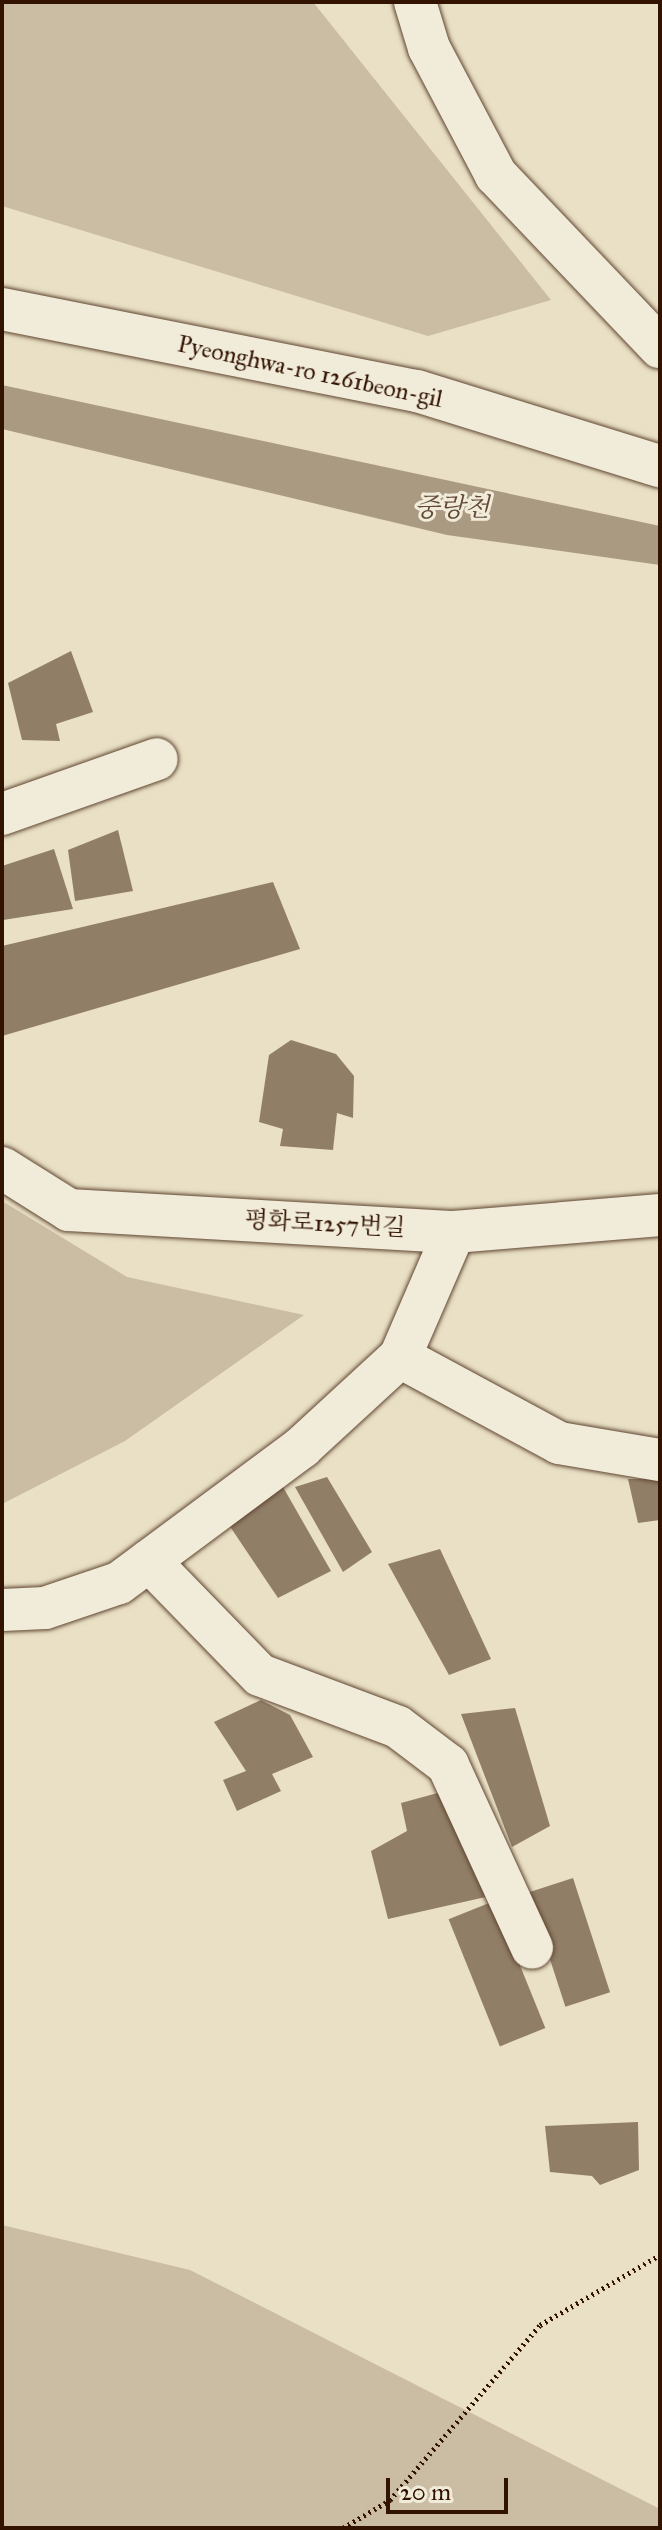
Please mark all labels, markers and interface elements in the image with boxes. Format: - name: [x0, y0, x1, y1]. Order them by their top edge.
- street label: Pyeonghwa-ro 1261beon-gil: [175, 330, 445, 414]
- water label: 중랑천: [414, 492, 490, 524]
- street label: 평화로1257번길: [244, 1205, 406, 1243]
- scale bar: [390, 2462, 512, 2512]
- text: 20 m: [400, 2477, 451, 2507]

